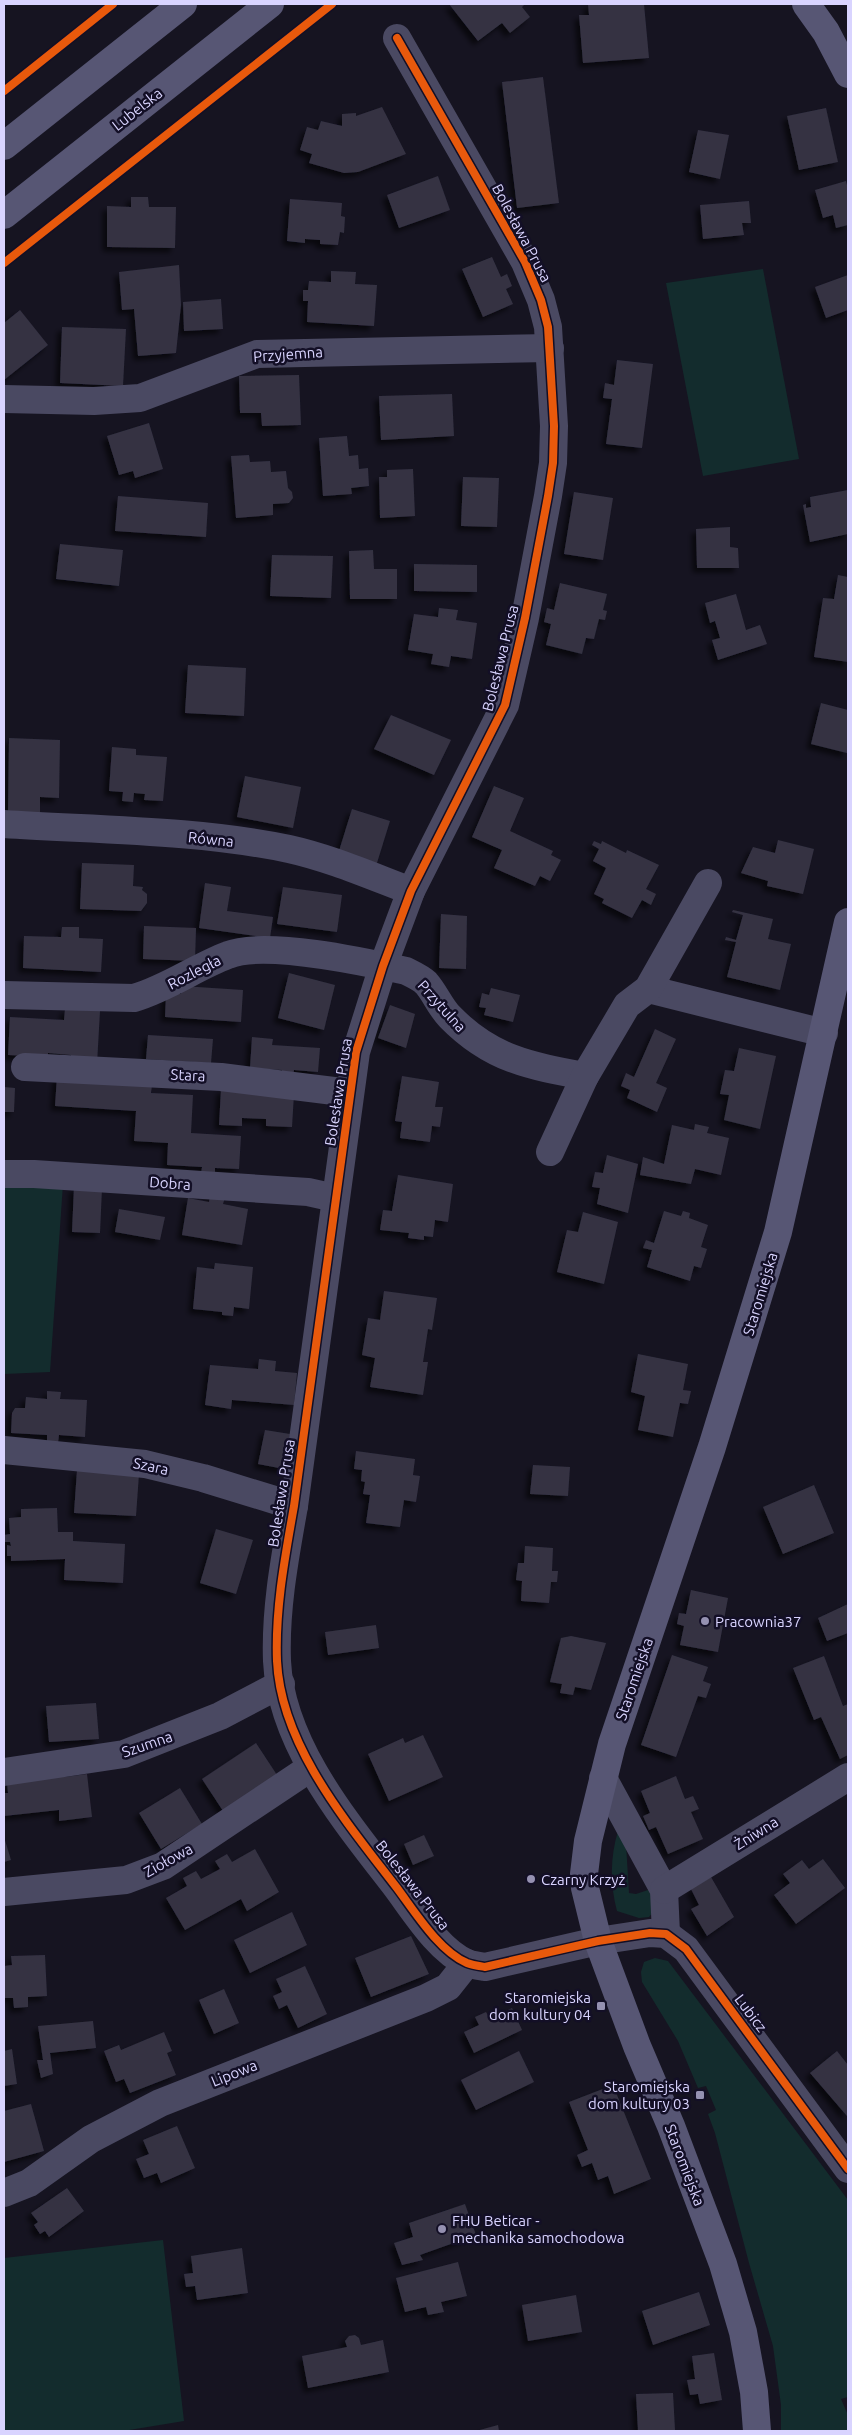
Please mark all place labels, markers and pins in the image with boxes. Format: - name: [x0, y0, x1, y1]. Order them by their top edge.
- place label: Pracownia37: [715, 1613, 802, 1630]
- marker: Pracownia37: [699, 1615, 711, 1627]
- place label: Czarny Krzyż: [541, 1871, 626, 1888]
- marker: Czarny Krzyż: [525, 1873, 537, 1885]
- place label: Staromiejska dom kultury 04: [489, 1989, 591, 2023]
- marker: Staromiejska dom kultury 04: [595, 2000, 607, 2012]
- place label: Staromiejska dom kultury 03: [588, 2078, 690, 2112]
- marker: Staromiejska dom kultury 03: [694, 2089, 706, 2101]
- place label: FHU Beticar - mechanika samochodowa: [452, 2212, 625, 2246]
- marker: FHU Beticar - mechanika samochodowa: [436, 2223, 448, 2235]

